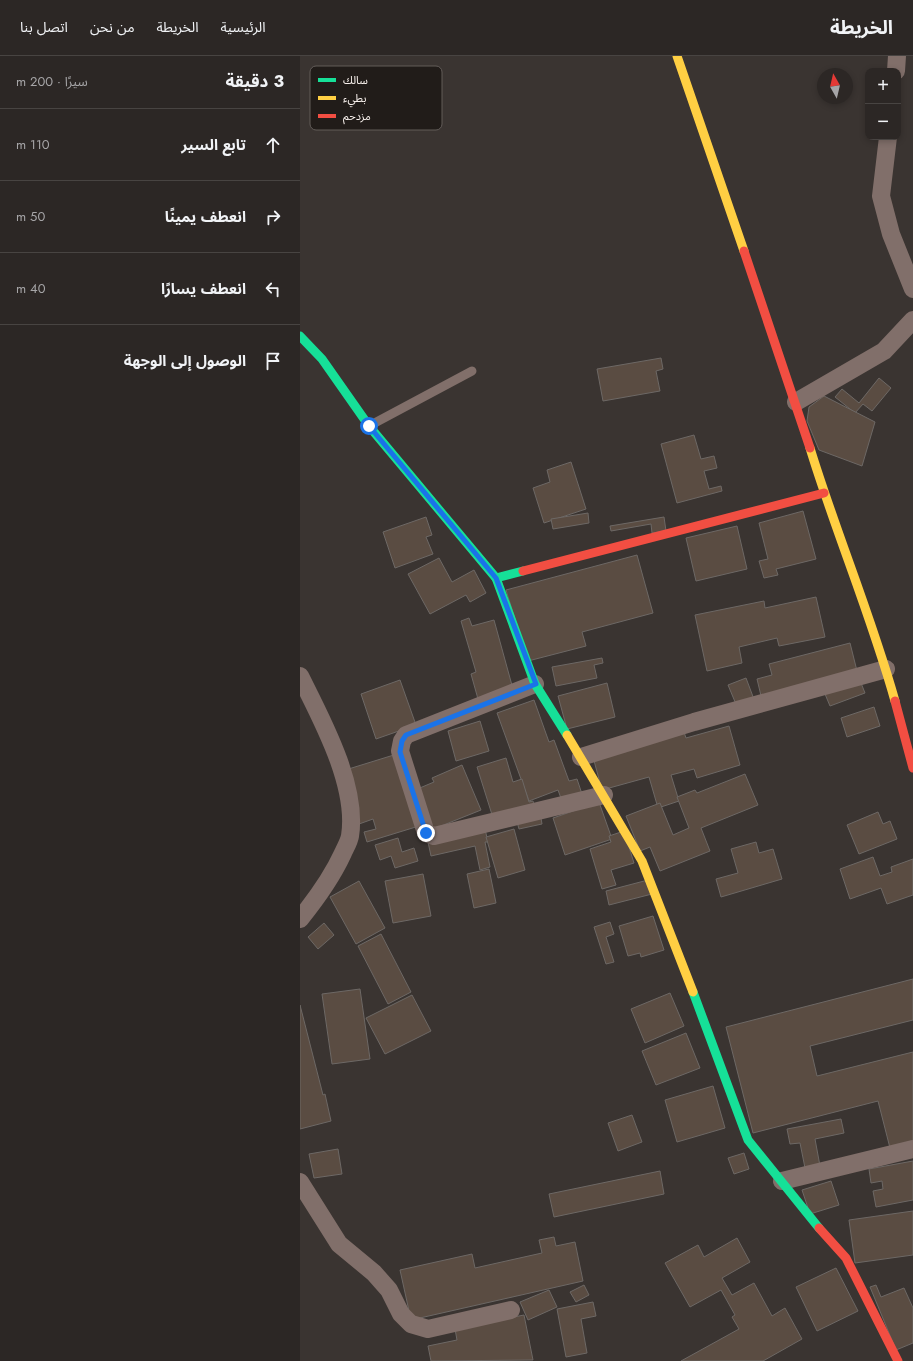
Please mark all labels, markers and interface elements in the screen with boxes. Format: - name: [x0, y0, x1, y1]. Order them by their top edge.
- text: الخريطة: [830, 14, 893, 41]
- text: اتصل بنا: [20, 17, 68, 37]
- text: من نحن: [90, 17, 135, 37]
- text: الخريطة: [157, 17, 199, 37]
- text: الرئيسية: [221, 17, 266, 37]
- legend: [310, 66, 442, 130]
- north arrow: [817, 68, 853, 104]
- map controls: [865, 68, 901, 140]
- button: +: [865, 68, 901, 104]
- text: 3 دقيقة: [226, 69, 284, 93]
- text: سيرًا · 200 m: [16, 72, 88, 91]
- text: سالك: [343, 72, 368, 88]
- text: بطيء: [343, 90, 366, 108]
- button: −: [865, 104, 901, 140]
- text: مزدحم: [343, 108, 371, 125]
- text: تابع السير: [181, 134, 246, 156]
- icon: ahead: [262, 134, 284, 156]
- text: 110 m: [16, 135, 50, 154]
- text: انعطف يمينًا: [165, 206, 246, 228]
- icon: right: [262, 206, 284, 228]
- text: 50 m: [16, 207, 45, 226]
- text: انعطف يسارًا: [161, 278, 246, 300]
- icon: left: [262, 278, 284, 300]
- text: 40 m: [16, 279, 45, 298]
- text: الوصول إلى الوجهة: [124, 350, 246, 372]
- icon: arrive: [262, 350, 284, 372]
- route start: [360, 417, 378, 435]
- route end: [417, 824, 435, 842]

